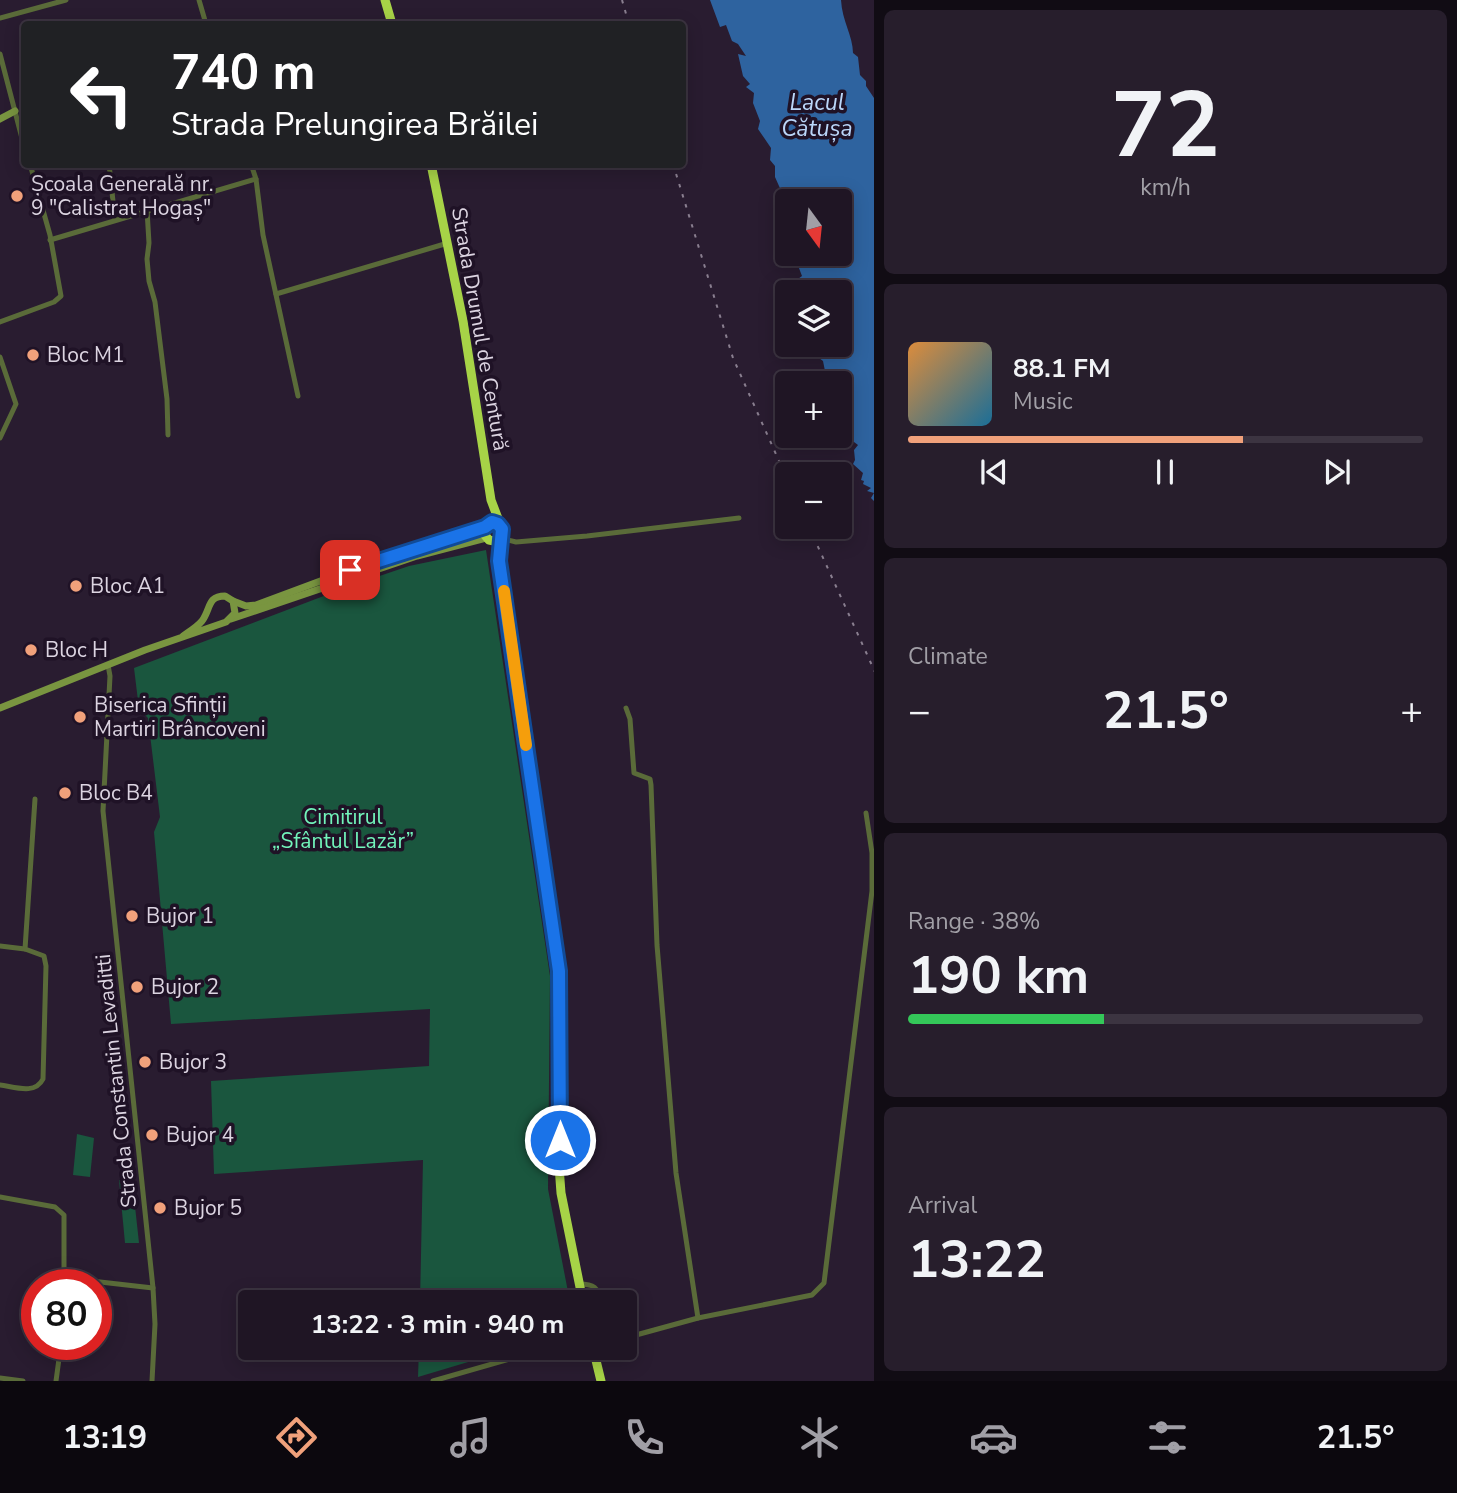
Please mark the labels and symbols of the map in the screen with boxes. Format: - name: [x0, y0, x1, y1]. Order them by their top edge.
- water label: Lacul Cătușa: [781, 87, 853, 144]
- place label: Școala Generală nr. 9 "Calistrat Hogaș": [31, 170, 214, 222]
- marker: Școala Generală nr. 9 "Calistrat Hogaș": [9, 188, 25, 204]
- north arrow: [775, 189, 852, 266]
- street label: Strada Drumul de Centură: [445, 205, 515, 453]
- place label: Bloc M1: [47, 341, 125, 369]
- marker: Bloc M1: [25, 347, 41, 363]
- pin: [320, 540, 380, 600]
- place label: Bloc A1: [90, 572, 165, 600]
- marker: Bloc A1: [68, 578, 84, 594]
- place label: Bloc H: [45, 636, 108, 664]
- marker: Bloc H: [23, 642, 39, 658]
- place label: Biserica Sfinții Martiri Brâncoveni: [94, 691, 266, 743]
- marker: Biserica Sfinții Martiri Brâncoveni: [72, 709, 88, 725]
- place label: Bloc B4: [79, 779, 153, 807]
- marker: Bloc B4: [57, 785, 73, 801]
- park label: Cimitirul „Sfântul Lazăr”: [272, 803, 414, 855]
- place label: Bujor 1: [146, 902, 214, 930]
- marker: Bujor 1: [124, 908, 140, 924]
- street label: Strada Constantin Levaditti: [89, 953, 143, 1209]
- place label: Bujor 2: [151, 973, 219, 1001]
- marker: Bujor 2: [129, 979, 145, 995]
- place label: Bujor 3: [159, 1048, 227, 1076]
- marker: Bujor 3: [137, 1054, 153, 1070]
- position arrow: [523, 1103, 597, 1177]
- place label: Bujor 4: [166, 1121, 234, 1149]
- marker: Bujor 4: [144, 1127, 160, 1143]
- place label: Bujor 5: [174, 1194, 242, 1222]
- marker: Bujor 5: [152, 1200, 168, 1216]
- speed limit sign: 80: [21, 1269, 112, 1360]

